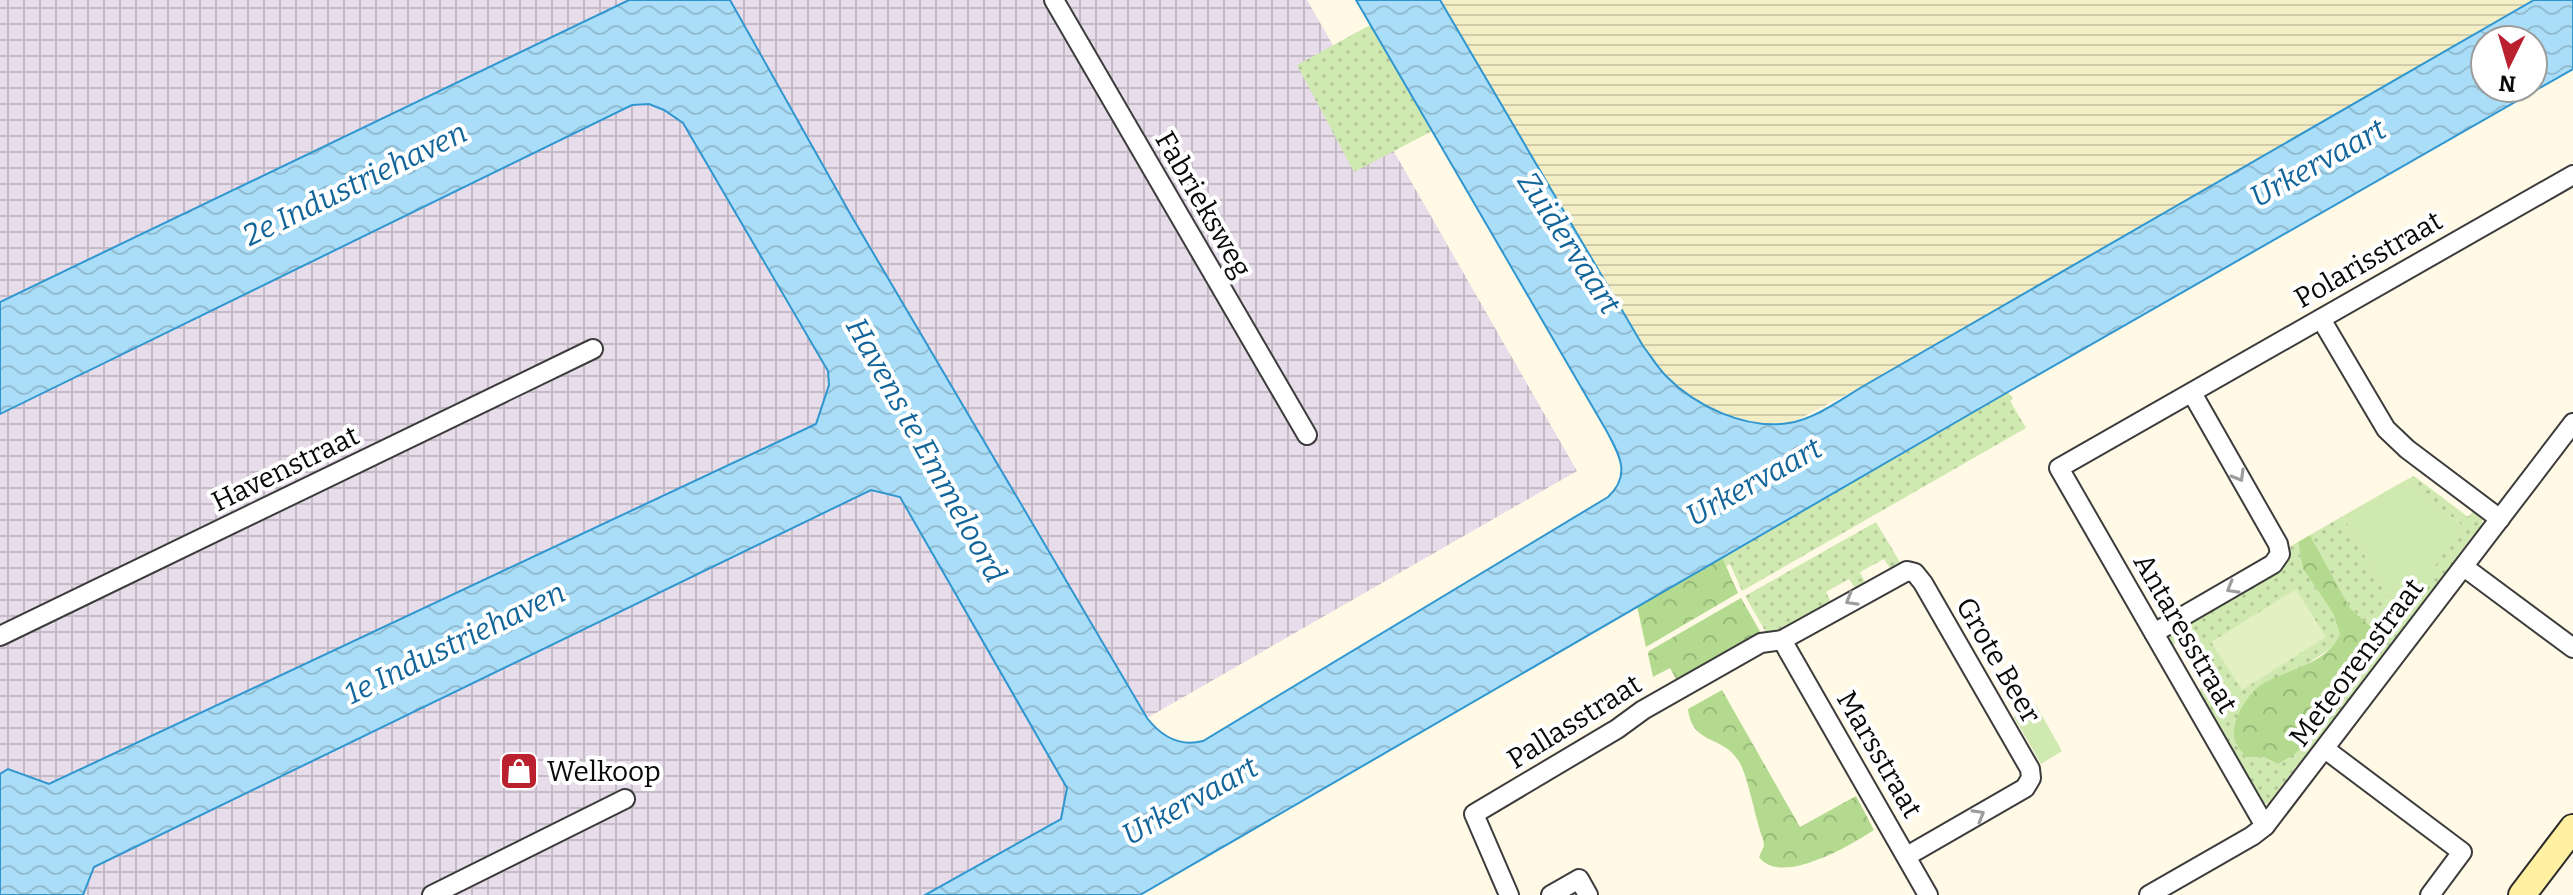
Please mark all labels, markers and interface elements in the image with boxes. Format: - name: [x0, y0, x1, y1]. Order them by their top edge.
- north arrow: [2469, 24, 2549, 104]
- text: N: [2498, 69, 2517, 98]
- water label: Urkervaart: [2244, 111, 2392, 215]
- water label: 2e Industriehaven: [237, 114, 473, 254]
- street label: Fabrieksweg: [1149, 125, 1259, 283]
- water label: Zuidervaart: [1510, 165, 1628, 321]
- street label: Polarisstraat: [2289, 204, 2448, 315]
- water label: Havens te Emmeloord: [838, 312, 1014, 588]
- street label: Havenstraat: [206, 419, 364, 518]
- water label: Urkervaart: [1680, 430, 1828, 534]
- one-way arrow: [2229, 467, 2245, 481]
- street label: Antaresstraat: [2127, 548, 2244, 719]
- street label: Meteorenstraat: [2283, 572, 2430, 753]
- water label: 1e Industriehaven: [339, 574, 571, 712]
- one-way arrow: [2226, 578, 2241, 594]
- one-way arrow: [1845, 591, 1859, 606]
- street label: Grote Beer: [1949, 591, 2048, 729]
- street label: Pallasstraat: [1501, 667, 1647, 776]
- street label: Marsstraat: [1830, 685, 1929, 824]
- water label: Urkervaart: [1116, 749, 1264, 853]
- shop icon: Welkoop: [498, 750, 540, 792]
- place label: Welkoop: [547, 755, 661, 788]
- one-way arrow: [1970, 809, 1985, 825]

